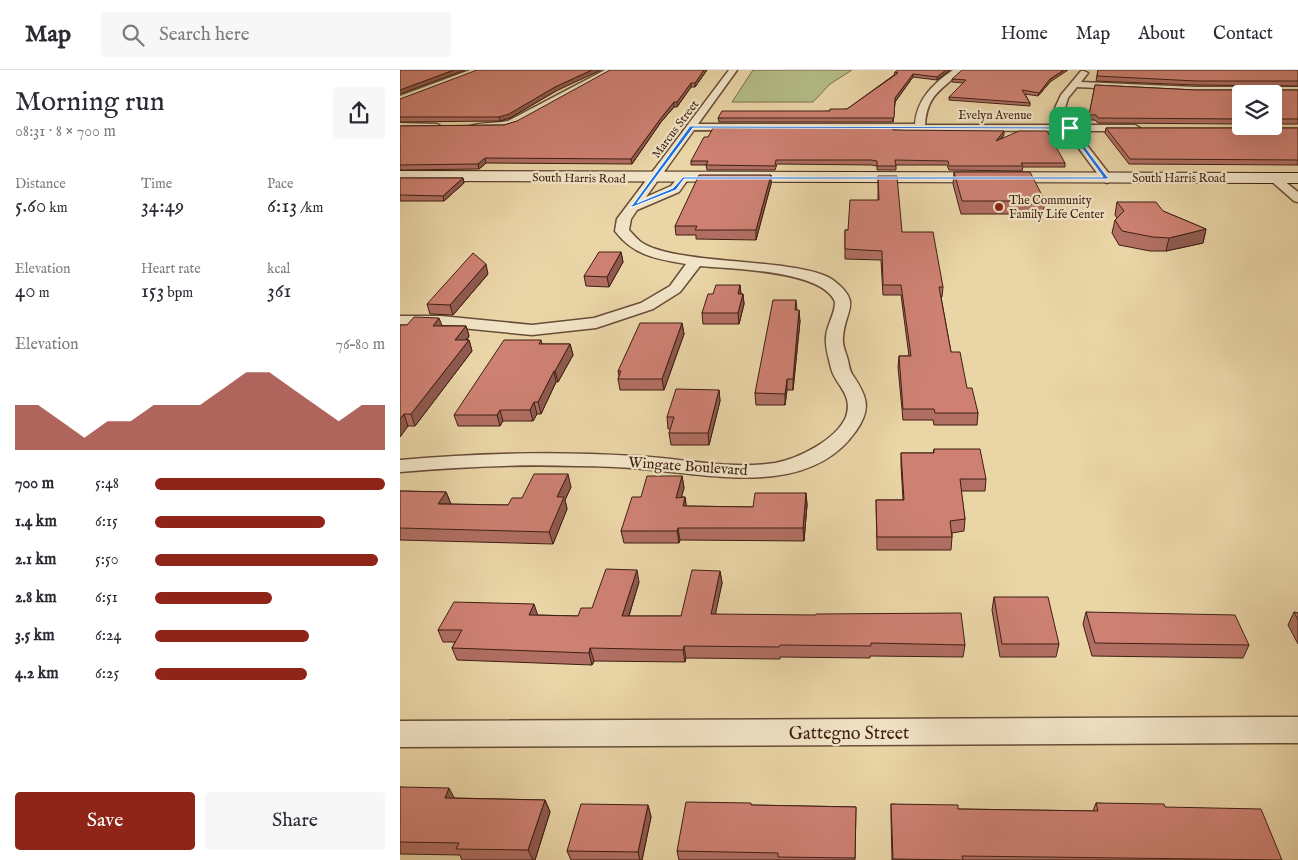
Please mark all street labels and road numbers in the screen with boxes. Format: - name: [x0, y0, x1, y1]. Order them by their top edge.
- street label: Marcus Street: [649, 97, 702, 161]
- street label: Evelyn Avenue: [958, 108, 1032, 123]
- street label: South Harris Road: [532, 170, 626, 187]
- street label: South Harris Road: [1132, 171, 1226, 186]
- street label: Wingate Boulevard: [628, 453, 749, 480]
- street label: Gattegno Street: [789, 723, 909, 746]

